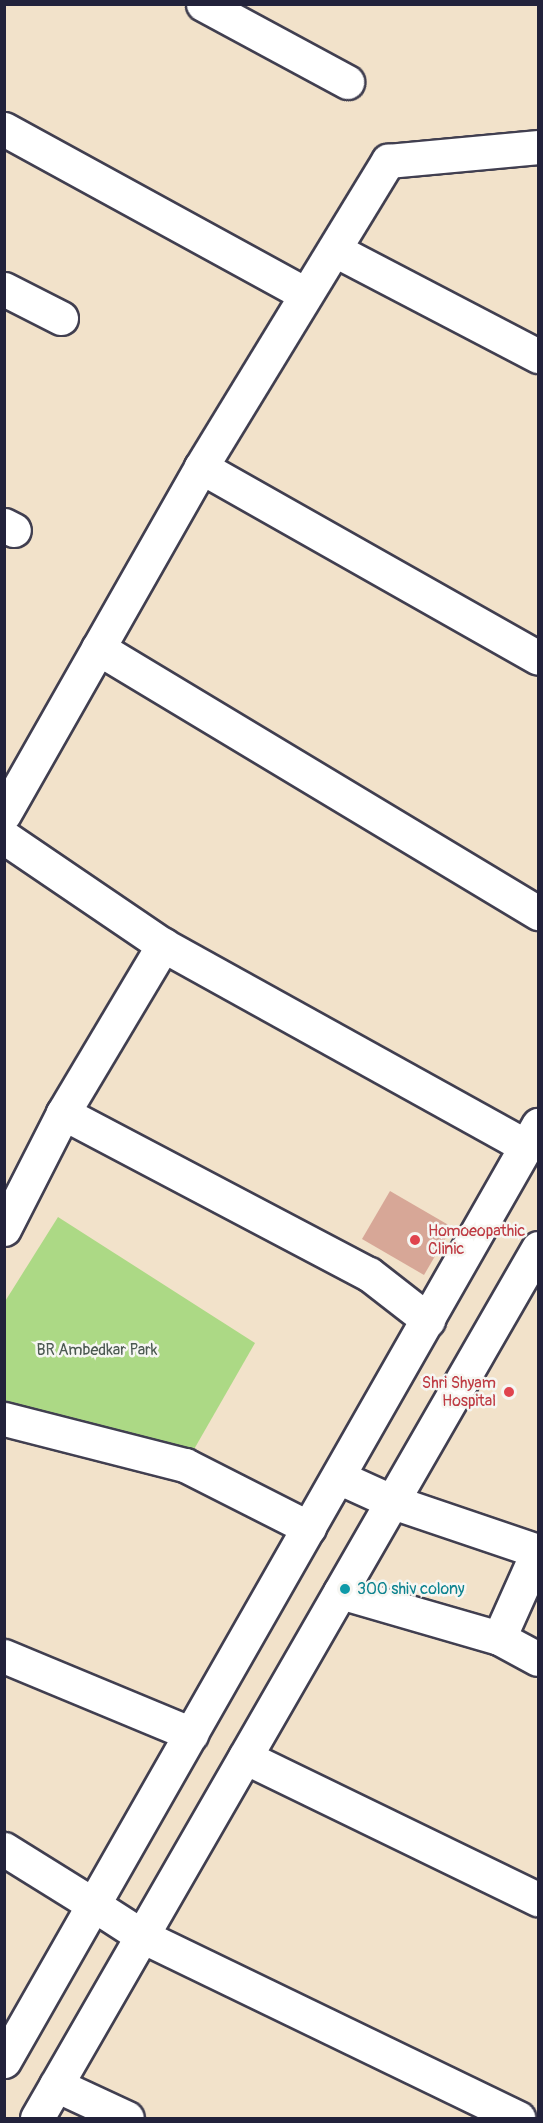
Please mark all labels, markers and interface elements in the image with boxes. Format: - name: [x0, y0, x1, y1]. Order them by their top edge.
- place label: Homoeopathic Clinic: [428, 1221, 525, 1259]
- marker: Homoeopathic Clinic: [406, 1231, 424, 1249]
- park label: BR Ambedkar Park: [37, 1340, 157, 1360]
- place label: Shri Shyam Hospital: [422, 1373, 496, 1411]
- marker: Shri Shyam Hospital: [500, 1383, 518, 1401]
- place label: 300 shiv colony: [357, 1579, 465, 1599]
- marker: 300 shiv colony: [338, 1582, 352, 1596]

